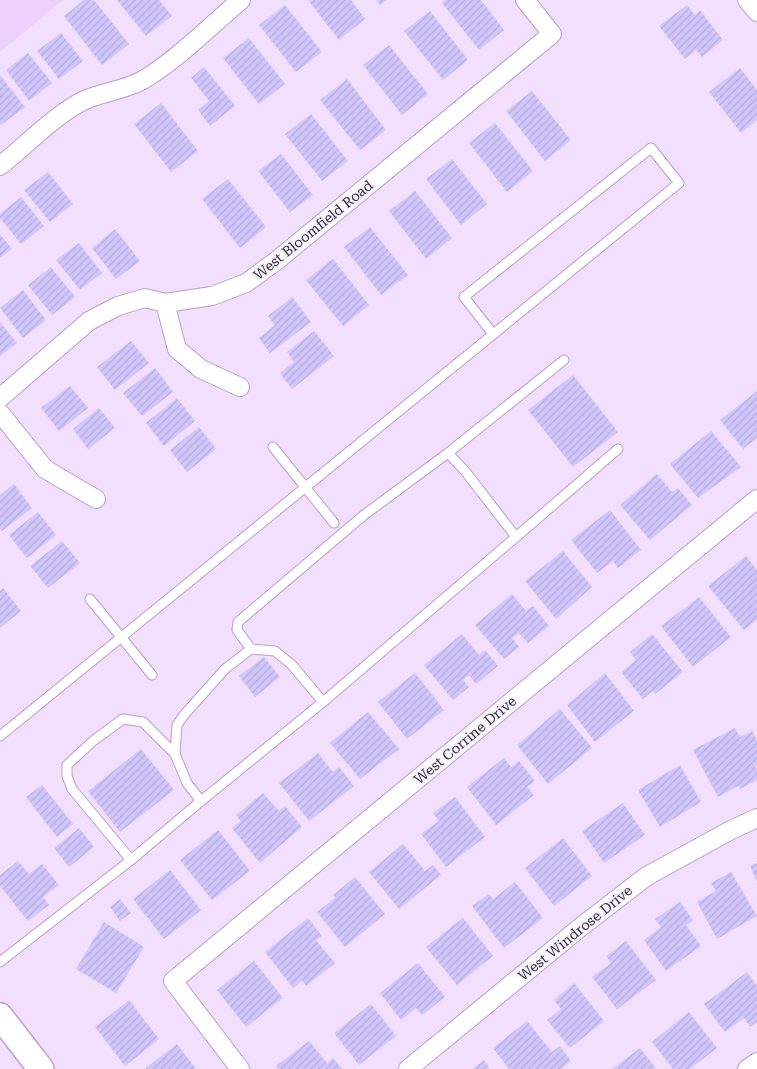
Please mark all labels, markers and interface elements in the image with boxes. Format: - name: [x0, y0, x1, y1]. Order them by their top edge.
- street label: West Bloomfield Road: [250, 177, 376, 283]
- street label: West Corrine Drive: [411, 692, 519, 787]
- street label: West Windrose Drive: [515, 882, 635, 984]

